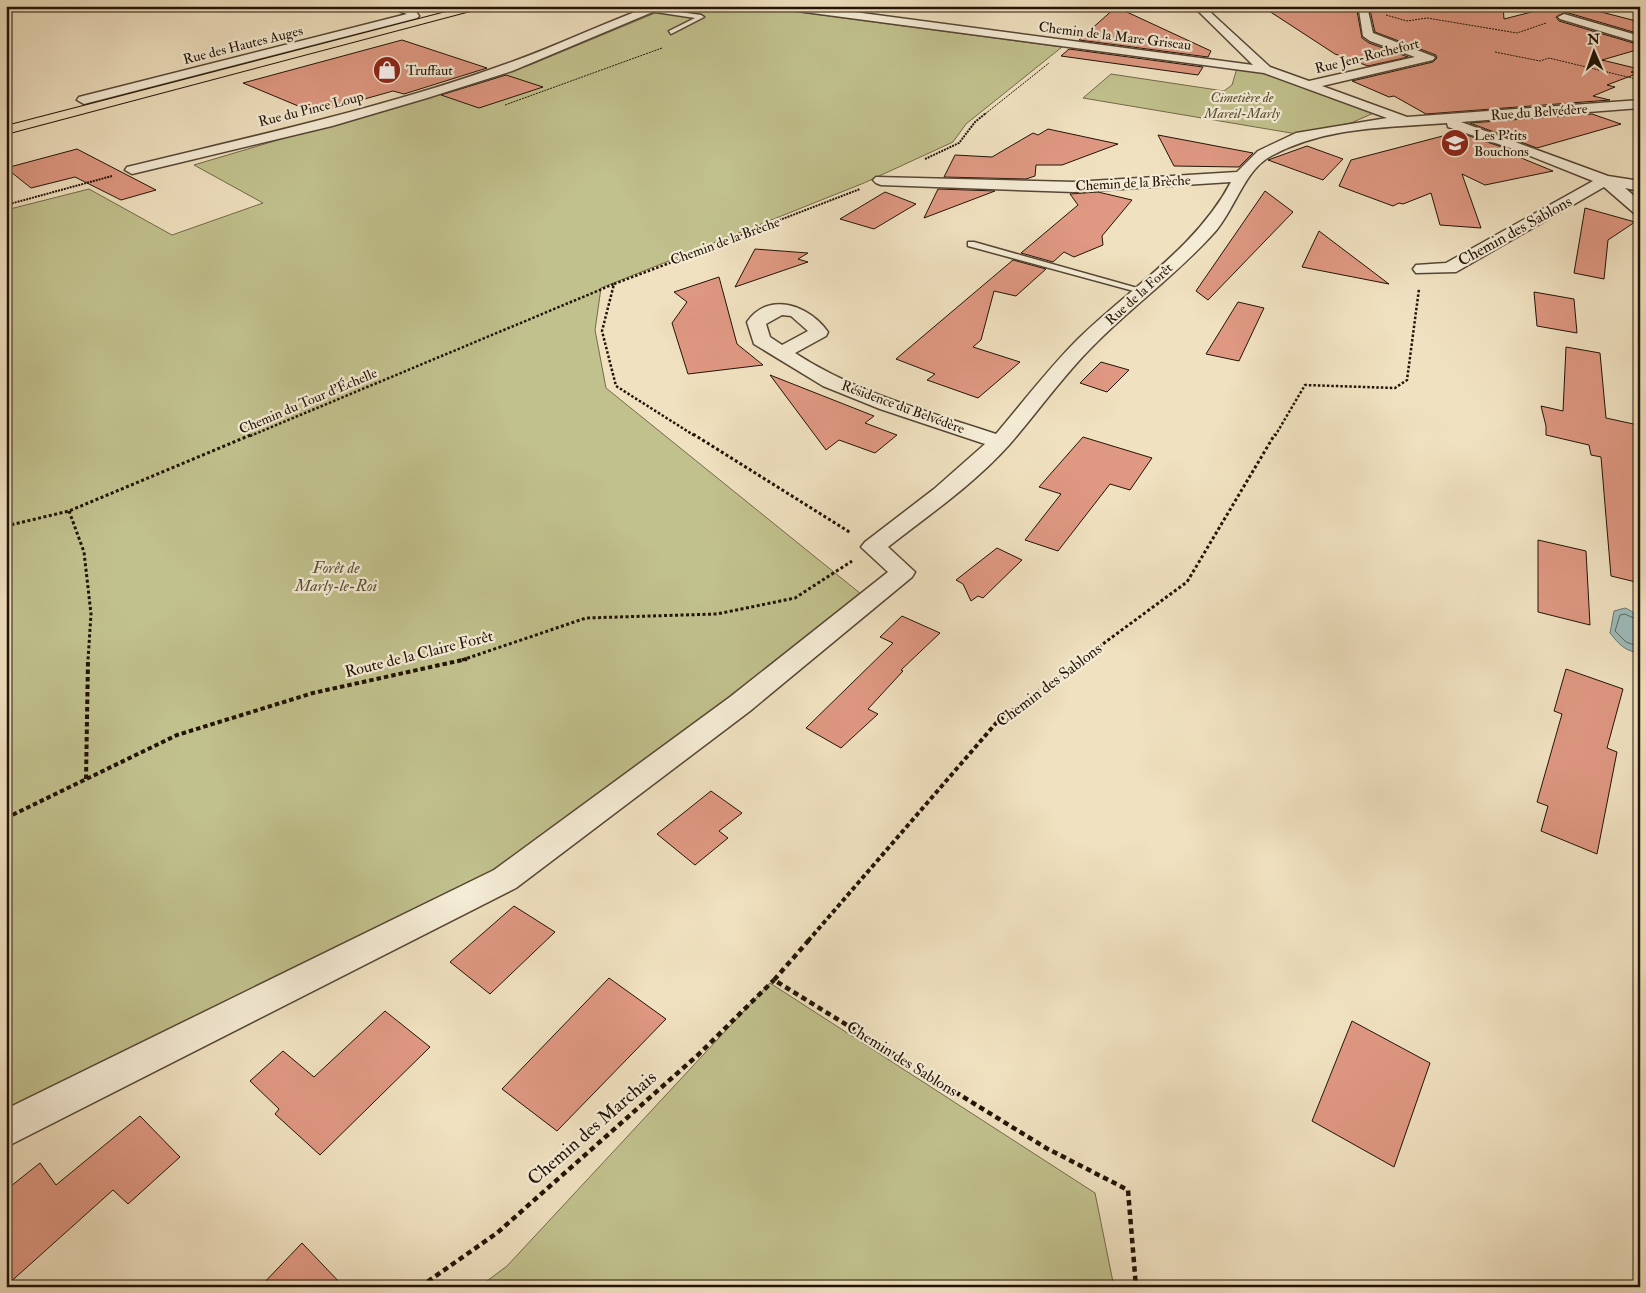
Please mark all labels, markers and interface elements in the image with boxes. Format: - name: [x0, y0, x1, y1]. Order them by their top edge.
- street label: Chemin de la Mare Griseau: [1038, 18, 1192, 54]
- street label: Rue des Hautes Auges: [181, 22, 305, 68]
- north arrow: [1568, 28, 1618, 78]
- text: N: [1586, 31, 1601, 48]
- street label: Rue Jen-Rochefort: [1313, 35, 1421, 77]
- shop icon: Truffaut: [372, 55, 402, 85]
- place label: Truffaut: [406, 62, 453, 79]
- street label: Rue du Pince Loup: [257, 88, 366, 131]
- park label: Cimetière de Mareil-Marly: [1203, 89, 1280, 122]
- street label: Rue du Belvédère: [1490, 100, 1588, 124]
- place label: Les P'tits Bouchons: [1474, 127, 1529, 160]
- school or university icon: Les P'tits Bouchons: [1440, 128, 1470, 158]
- street label: Chemin de la Brèche: [1075, 171, 1191, 195]
- street label: Chemin des Sablons: [1455, 191, 1575, 271]
- street label: Chemin de la Brèche: [668, 213, 782, 269]
- street label: Rue de la Forêt: [1102, 259, 1176, 329]
- street label: Chemin du Tour d’Échelle: [236, 364, 380, 438]
- street label: Résidence du Belvédère: [839, 377, 967, 437]
- park label: Forêt de Marly-le-Roi: [294, 558, 378, 596]
- street label: Route de la Claire Forêt: [343, 626, 495, 682]
- street label: Chemin des Sablons: [992, 639, 1106, 731]
- street label: Chemin des Sablons: [843, 1017, 961, 1101]
- street label: Chemin des Marchais: [523, 1065, 661, 1191]

